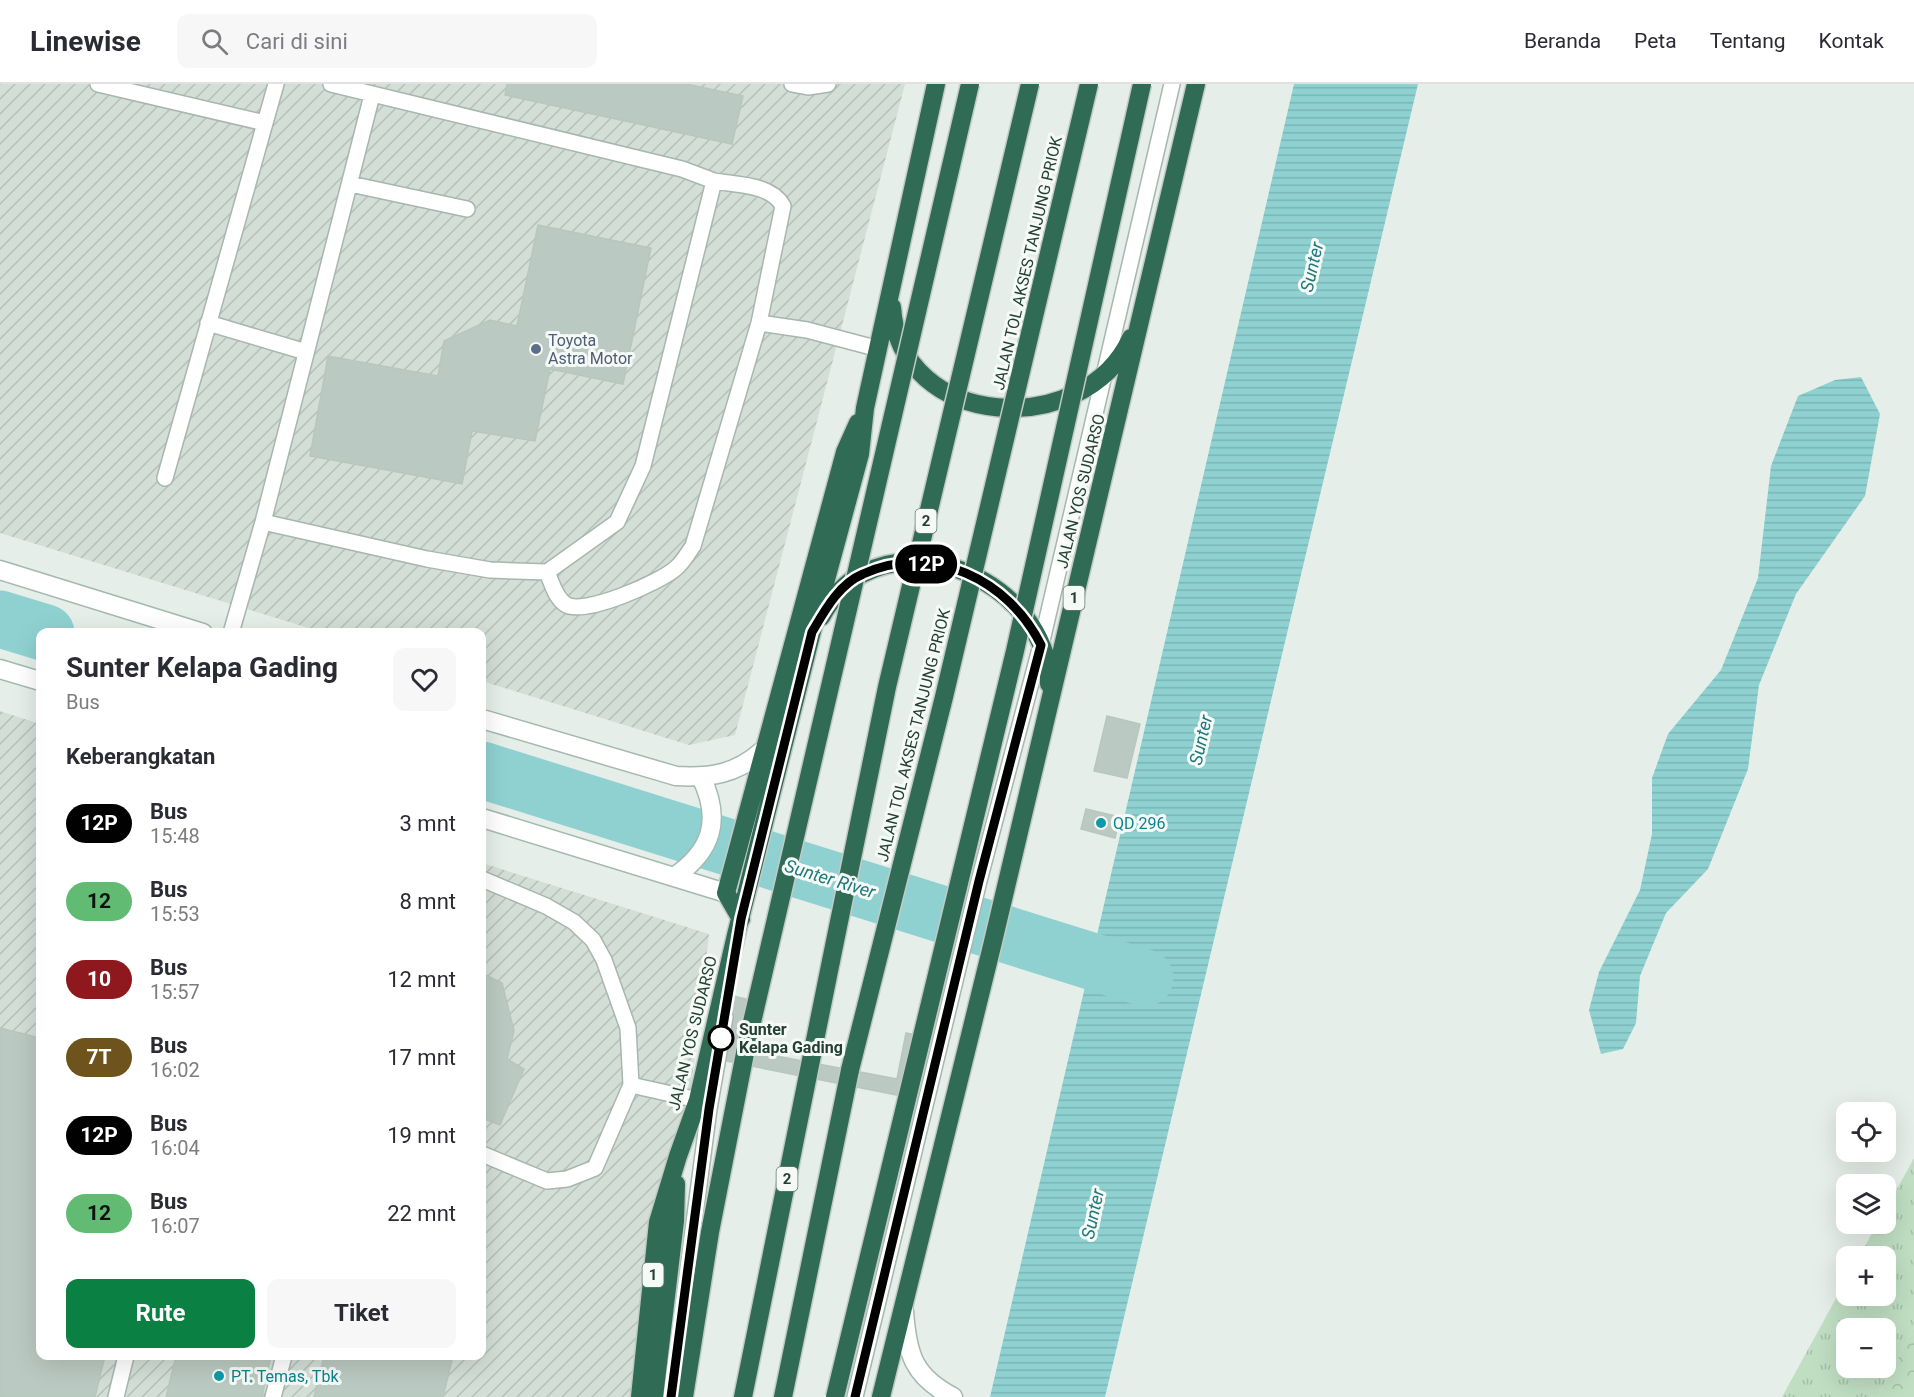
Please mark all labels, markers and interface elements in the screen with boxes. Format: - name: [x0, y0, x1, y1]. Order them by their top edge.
- search box: [177, 14, 597, 68]
- text: Linewise: [30, 25, 141, 58]
- icon: search: [198, 25, 231, 58]
- text: Cari di sini: [246, 29, 348, 54]
- text: Beranda: [1524, 29, 1601, 53]
- text: Peta: [1634, 29, 1677, 53]
- text: Tentang: [1710, 29, 1786, 53]
- text: Kontak: [1819, 29, 1884, 53]
- street label: JALAN TOL AKSES TANJUNG PRIOK: [989, 133, 1066, 392]
- water label: Sunter: [1296, 239, 1328, 294]
- place label: Toyota Astra Motor: [548, 331, 633, 368]
- marker: Toyota Astra Motor: [529, 342, 543, 356]
- street label: JALAN YOS SUDARSO: [1052, 412, 1109, 570]
- road number: 2: [916, 509, 936, 533]
- line badge: 12P: [892, 544, 960, 584]
- text: 12P: [907, 552, 945, 576]
- road number: 1: [1064, 586, 1084, 610]
- street label: JALAN TOL AKSES TANJUNG PRIOK: [873, 606, 954, 864]
- button: heart: [393, 648, 456, 711]
- text: Sunter Kelapa Gading: [66, 651, 338, 684]
- text: Bus: [66, 690, 100, 714]
- water label: Sunter: [1185, 712, 1217, 767]
- text: Keberangkatan: [66, 744, 215, 769]
- text: Bus: [150, 799, 188, 824]
- text: 12P: [80, 811, 118, 835]
- text: 3 mnt: [400, 811, 456, 836]
- place label: QD 296: [1113, 814, 1165, 833]
- marker: QD 296: [1094, 816, 1108, 830]
- text: 15:48: [150, 824, 200, 848]
- water label: Sunter River: [782, 855, 879, 903]
- text: Bus: [150, 877, 188, 902]
- text: 12: [87, 889, 111, 913]
- text: 8 mnt: [400, 889, 456, 914]
- text: 15:53: [150, 902, 200, 926]
- street label: JALAN YOS SUDARSO: [664, 954, 721, 1112]
- text: Bus: [150, 955, 188, 980]
- text: 10: [87, 967, 111, 991]
- text: 12 mnt: [387, 967, 456, 992]
- text: 15:57: [150, 980, 200, 1004]
- place label: Sunter Kelapa Gading: [739, 1020, 843, 1057]
- marker: Sunter Kelapa Gading: [708, 1025, 734, 1051]
- text: Bus: [150, 1033, 188, 1058]
- text: 7T: [86, 1045, 112, 1069]
- text: 17 mnt: [387, 1045, 456, 1070]
- text: 16:02: [150, 1058, 200, 1082]
- map controls: [1836, 1102, 1896, 1378]
- button: locate: [1836, 1102, 1896, 1162]
- text: Bus: [150, 1111, 188, 1136]
- text: 12P: [80, 1123, 118, 1147]
- text: 19 mnt: [387, 1123, 456, 1148]
- text: 16:04: [150, 1136, 200, 1160]
- road number: 2: [776, 1167, 798, 1191]
- button: layers: [1836, 1174, 1896, 1234]
- water label: Sunter: [1077, 1186, 1108, 1241]
- text: Bus: [150, 1189, 188, 1214]
- text: 12: [87, 1201, 111, 1225]
- text: 22 mnt: [387, 1201, 456, 1226]
- text: 16:07: [150, 1214, 200, 1238]
- button: +: [1836, 1246, 1896, 1306]
- road number: 1: [642, 1263, 664, 1287]
- button: Rute: [66, 1279, 255, 1348]
- button: Tiket: [267, 1279, 456, 1348]
- button: −: [1836, 1318, 1896, 1378]
- place label: PT. Temas, Tbk: [231, 1367, 339, 1386]
- marker: PT. Temas, Tbk: [212, 1369, 226, 1383]

